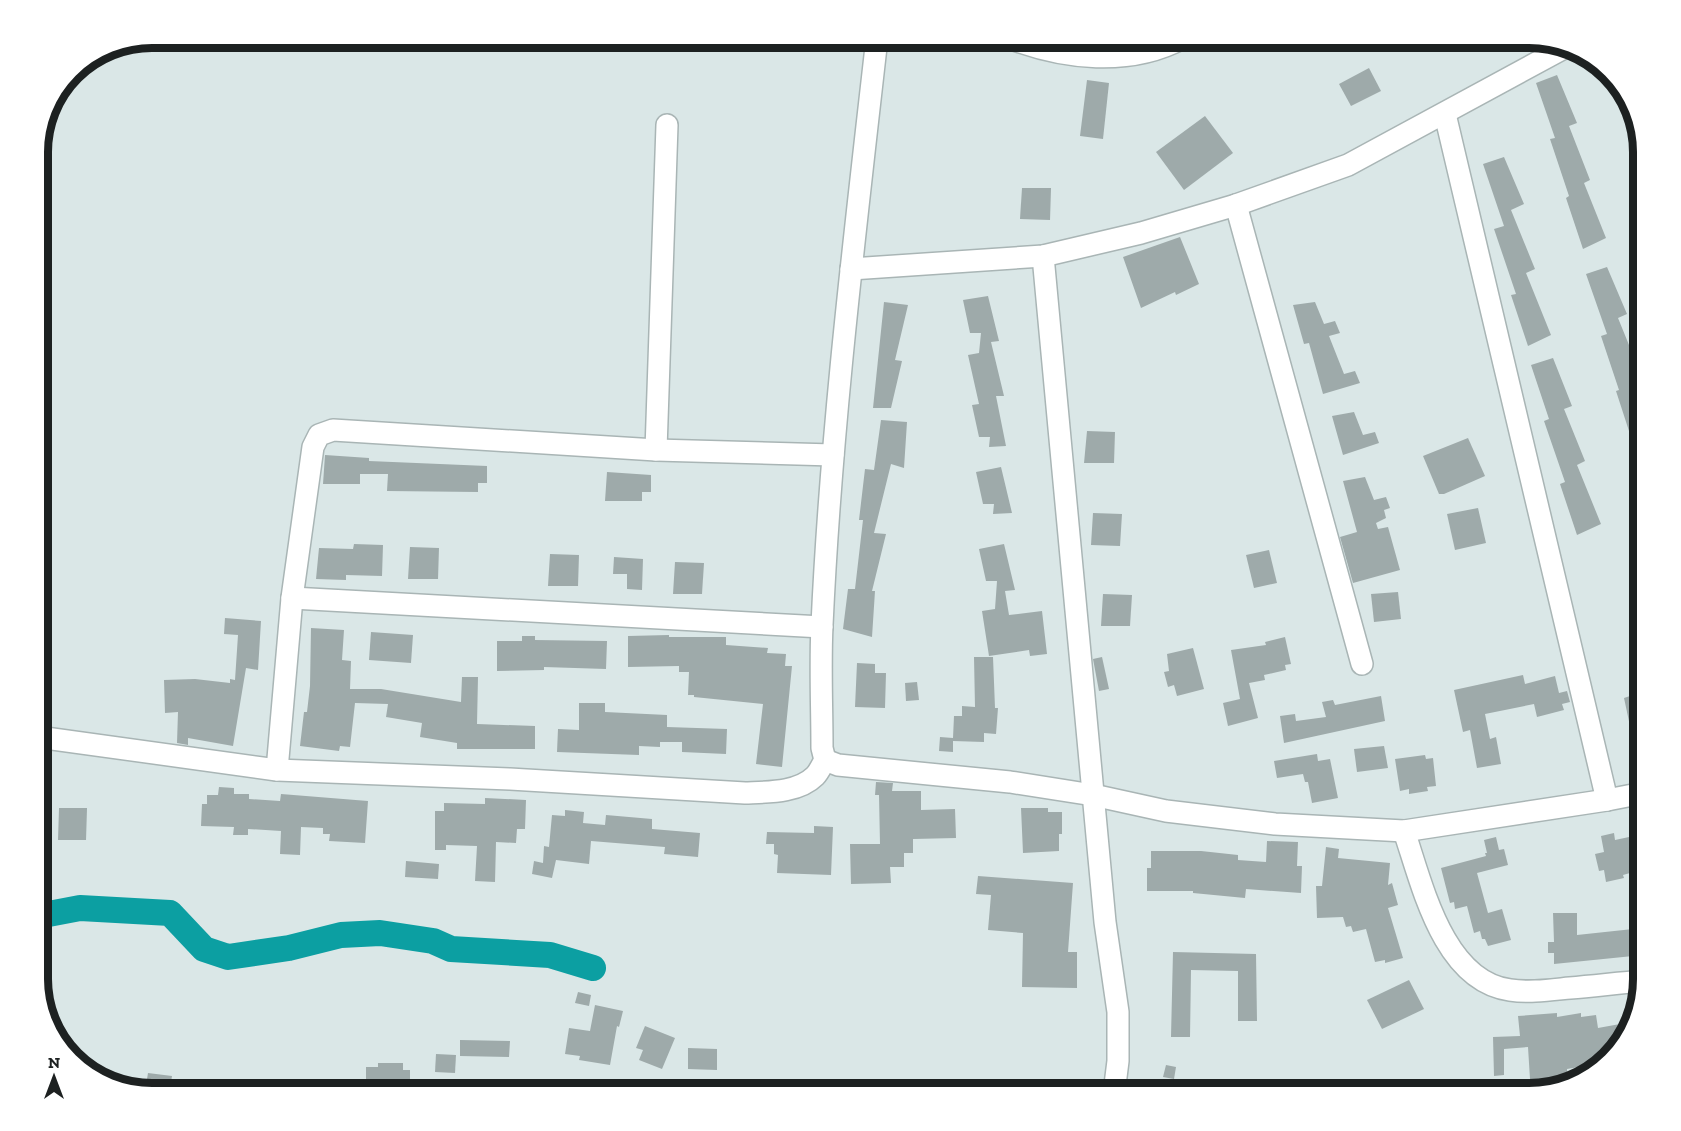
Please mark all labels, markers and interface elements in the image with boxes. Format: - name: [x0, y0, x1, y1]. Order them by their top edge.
- north arrow: [24, 1047, 84, 1107]
- text: N: [48, 1053, 60, 1072]

